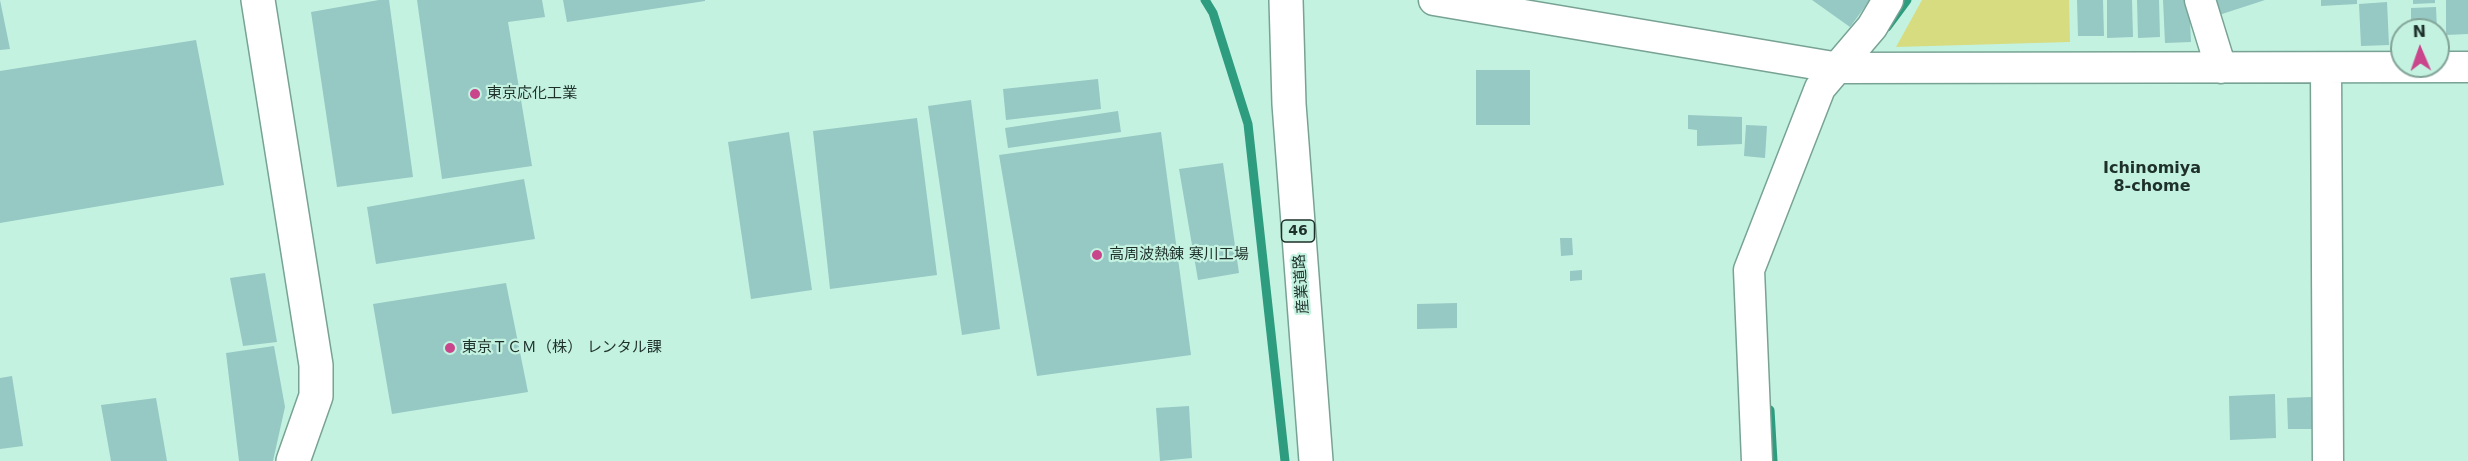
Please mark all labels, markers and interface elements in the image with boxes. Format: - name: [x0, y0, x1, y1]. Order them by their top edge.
- north arrow: [2390, 18, 2450, 78]
- text: N: [2412, 22, 2426, 41]
- place label: 東京応化工業: [487, 85, 577, 103]
- marker: 東京応化工業: [468, 87, 482, 101]
- district label: Ichinomiya 8-chome: [2103, 159, 2201, 197]
- road number: 46: [1282, 220, 1314, 242]
- place label: 高周波熱錬 寒川工場: [1109, 246, 1249, 264]
- marker: 高周波熱錬 寒川工場: [1090, 248, 1104, 262]
- street label: 産業道路: [1291, 253, 1313, 315]
- place label: 東京ＴＣＭ（株） レンタル課: [462, 339, 662, 357]
- marker: 東京ＴＣＭ（株） レンタル課: [443, 341, 457, 355]

